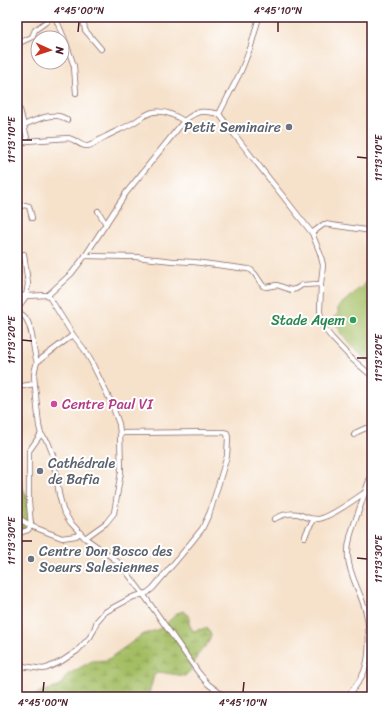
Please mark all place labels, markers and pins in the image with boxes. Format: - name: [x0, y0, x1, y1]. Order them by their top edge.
- place label: Petit Seminaire: [184, 115, 281, 140]
- marker: Petit Seminaire: [284, 122, 294, 132]
- place label: Stade Ayem: [271, 308, 345, 333]
- marker: Stade Ayem: [348, 315, 358, 325]
- place label: Centre Paul VI: [62, 392, 154, 417]
- marker: Centre Paul VI: [49, 399, 59, 409]
- place label: Cathédrale de Bafia: [48, 451, 116, 492]
- marker: Cathédrale de Bafia: [35, 466, 45, 476]
- place label: Centre Don Bosco des Soeurs Salesiennes: [39, 539, 173, 580]
- marker: Centre Don Bosco des Soeurs Salesiennes: [26, 554, 36, 564]

